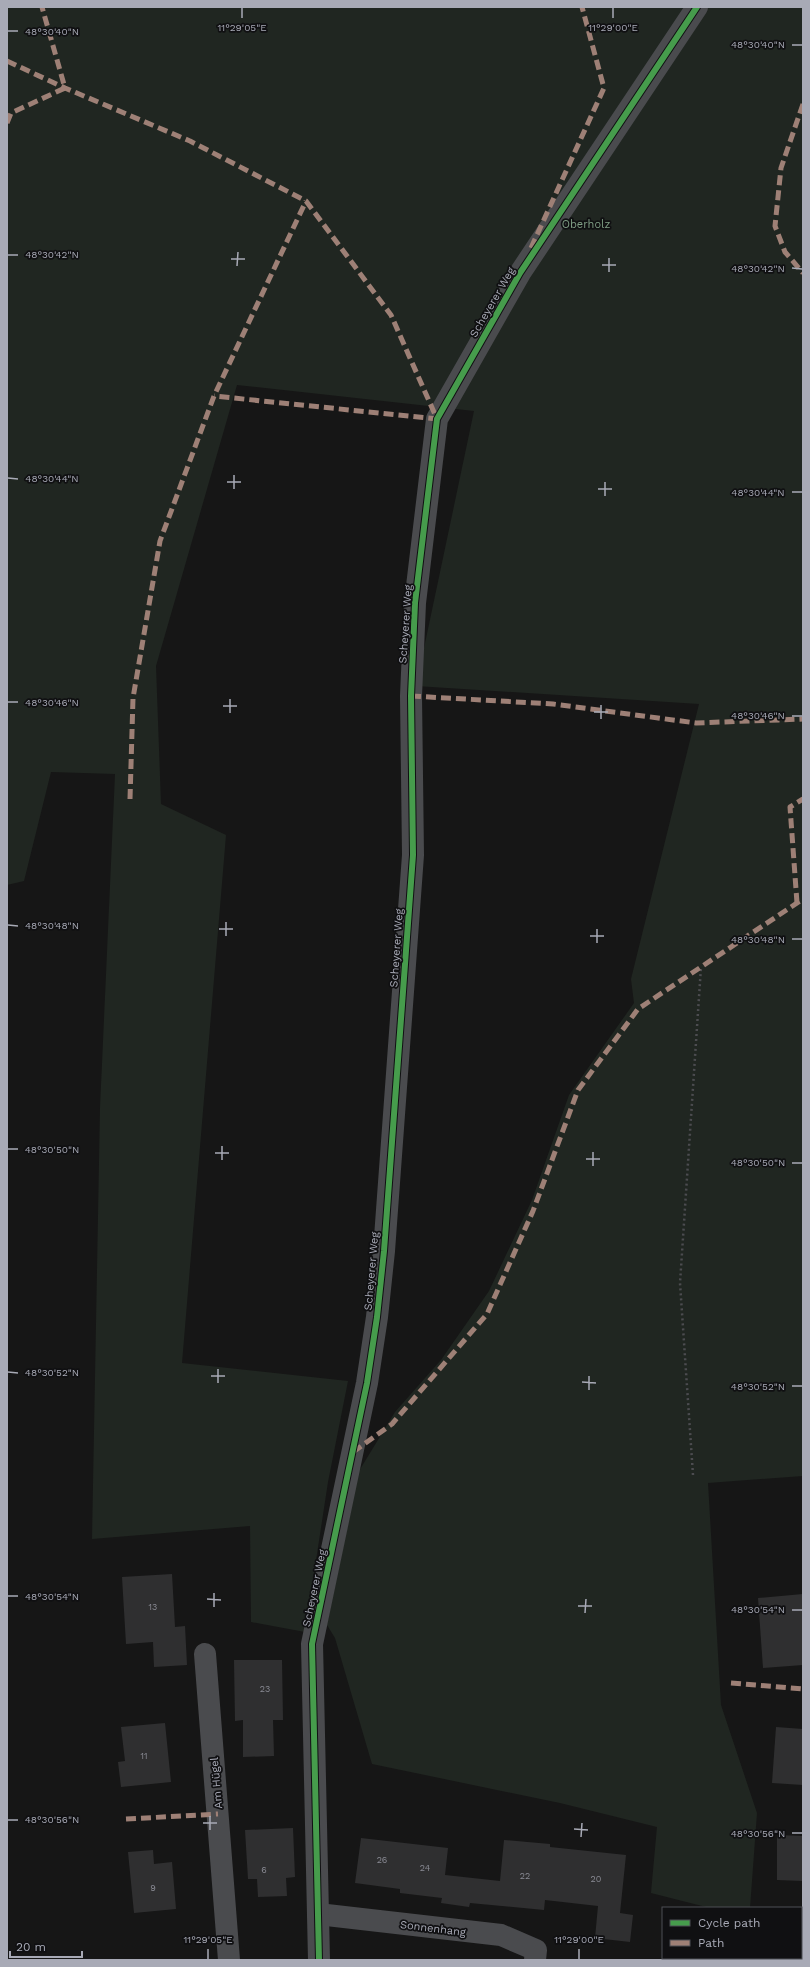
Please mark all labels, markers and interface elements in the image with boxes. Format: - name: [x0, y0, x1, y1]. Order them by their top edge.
- text: 11°29'05"E: [217, 22, 267, 33]
- text: 11°29'00"E: [588, 22, 638, 33]
- text: 48°30'40"N: [25, 26, 79, 37]
- text: 48°30'40"N: [731, 39, 785, 50]
- park label: Oberholz: [562, 218, 610, 231]
- text: 48°30'42"N: [25, 249, 79, 260]
- text: 48°30'42"N: [731, 263, 785, 274]
- street label: Scheyerer Weg: [467, 265, 518, 340]
- text: 48°30'44"N: [25, 473, 79, 484]
- text: 48°30'44"N: [731, 487, 785, 498]
- street label: Scheyerer Weg: [396, 584, 415, 664]
- text: 48°30'46"N: [25, 697, 79, 708]
- text: 48°30'46"N: [731, 710, 785, 721]
- street label: Scheyerer Weg: [387, 908, 406, 988]
- text: 48°30'48"N: [25, 920, 79, 931]
- text: 48°30'48"N: [731, 934, 785, 945]
- text: 48°30'50"N: [25, 1144, 79, 1155]
- text: 48°30'50"N: [731, 1157, 785, 1168]
- street label: Scheyerer Weg: [362, 1231, 381, 1311]
- text: 48°30'52"N: [25, 1367, 79, 1378]
- text: 48°30'52"N: [731, 1381, 785, 1392]
- street label: Scheyerer Weg: [300, 1548, 329, 1628]
- text: 48°30'54"N: [25, 1591, 79, 1602]
- house number: 13: [149, 1602, 157, 1612]
- text: 48°30'54"N: [731, 1604, 785, 1615]
- house number: 23: [260, 1684, 270, 1694]
- house number: 11: [140, 1751, 148, 1761]
- street label: Am Hügel: [208, 1756, 225, 1809]
- text: 48°30'56"N: [25, 1814, 79, 1825]
- text: 48°30'56"N: [731, 1828, 785, 1839]
- house number: 26: [377, 1855, 387, 1865]
- house number: 24: [420, 1863, 431, 1873]
- house number: 6: [261, 1865, 267, 1875]
- house number: 22: [520, 1871, 530, 1881]
- house number: 20: [591, 1874, 602, 1884]
- house number: 9: [150, 1883, 156, 1893]
- legend: [662, 1907, 802, 1959]
- text: Cycle path: [698, 1916, 760, 1930]
- street label: Sonnenhang: [399, 1918, 467, 1939]
- scale bar: [10, 1933, 82, 1959]
- text: 11°29'05"E: [183, 1934, 233, 1945]
- text: 11°29'00"E: [554, 1934, 604, 1945]
- text: Path: [698, 1936, 724, 1950]
- text: 20 m: [16, 1940, 46, 1954]

